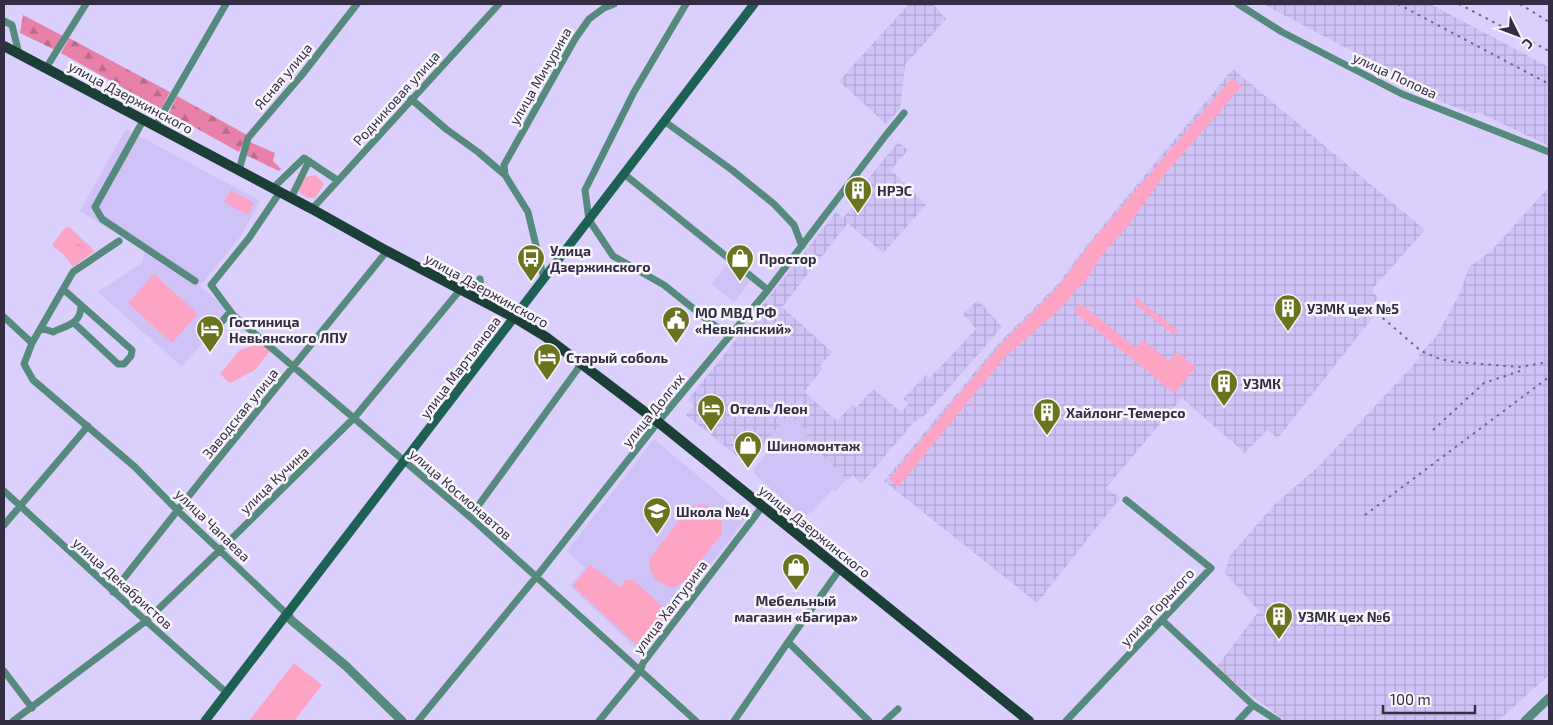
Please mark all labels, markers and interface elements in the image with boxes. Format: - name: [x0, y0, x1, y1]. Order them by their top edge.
- north arrow: [1493, 10, 1543, 60]
- street label: улица Мичурина: [505, 24, 575, 128]
- text: С: [1519, 35, 1537, 53]
- street label: Ясная улица: [250, 39, 316, 113]
- street label: Родниковая улица: [349, 47, 443, 149]
- street label: улица Попова: [1350, 48, 1440, 102]
- street label: улица Дзержинского: [66, 57, 196, 137]
- building icon: НРЭС: [843, 175, 873, 214]
- place label: НРЭС: [877, 182, 912, 199]
- place label: Улица Дзержинского: [550, 242, 650, 275]
- bus stop icon: Улица Дзержинского: [516, 243, 546, 282]
- shop icon: Простор: [725, 243, 755, 282]
- street label: улица Дзержинского: [422, 249, 552, 331]
- place label: Простор: [759, 250, 816, 267]
- building icon: УЗМК цех №5: [1273, 293, 1303, 332]
- place label: УЗМК цех №5: [1307, 300, 1399, 317]
- place label: МО МВД РФ «Невьянский»: [695, 304, 791, 337]
- public building icon: МО МВД РФ «Невьянский»: [661, 305, 691, 344]
- street label: улица Мартьянова: [416, 312, 504, 422]
- place label: Гостиница Невьянского ЛПУ: [229, 313, 348, 346]
- hotel icon: Гостиница Невьянского ЛПУ: [195, 314, 225, 353]
- hotel icon: Старый соболь: [532, 342, 562, 381]
- place label: Старый соболь: [566, 349, 669, 366]
- street label: Заводская улица: [198, 364, 282, 462]
- building icon: УЗМК: [1209, 368, 1239, 407]
- street label: улица Долгих: [618, 369, 688, 450]
- place label: УЗМК: [1243, 375, 1281, 392]
- hotel icon: Отель Леон: [696, 393, 726, 432]
- building icon: Хайлонг-Темерсо: [1032, 397, 1062, 436]
- place label: Отель Леон: [730, 400, 808, 417]
- place label: Хайлонг-Темерсо: [1066, 404, 1185, 421]
- shop icon: Шиномонтаж: [733, 430, 763, 469]
- place label: Шиномонтаж: [767, 437, 861, 454]
- street label: улица Кучина: [236, 443, 312, 517]
- street label: улица Космонавтов: [406, 445, 516, 543]
- street label: улица Дзержинского: [756, 481, 874, 581]
- street label: улица Чапаева: [172, 485, 254, 565]
- school or university icon: Школа №4: [642, 496, 672, 535]
- place label: Школа №4: [676, 503, 750, 520]
- street label: улица Декабристов: [70, 534, 176, 632]
- shop icon: Мебельный магазин «Багира»: [781, 552, 811, 591]
- street label: улица Халтурина: [629, 557, 711, 657]
- street label: улица Горького: [1117, 564, 1197, 650]
- place label: Мебельный магазин «Багира»: [734, 592, 858, 625]
- building icon: УЗМК цех №6: [1264, 601, 1294, 640]
- place label: УЗМК цех №6: [1298, 608, 1390, 625]
- scale bar: [1383, 682, 1476, 714]
- text: 100 m: [1390, 690, 1431, 708]

